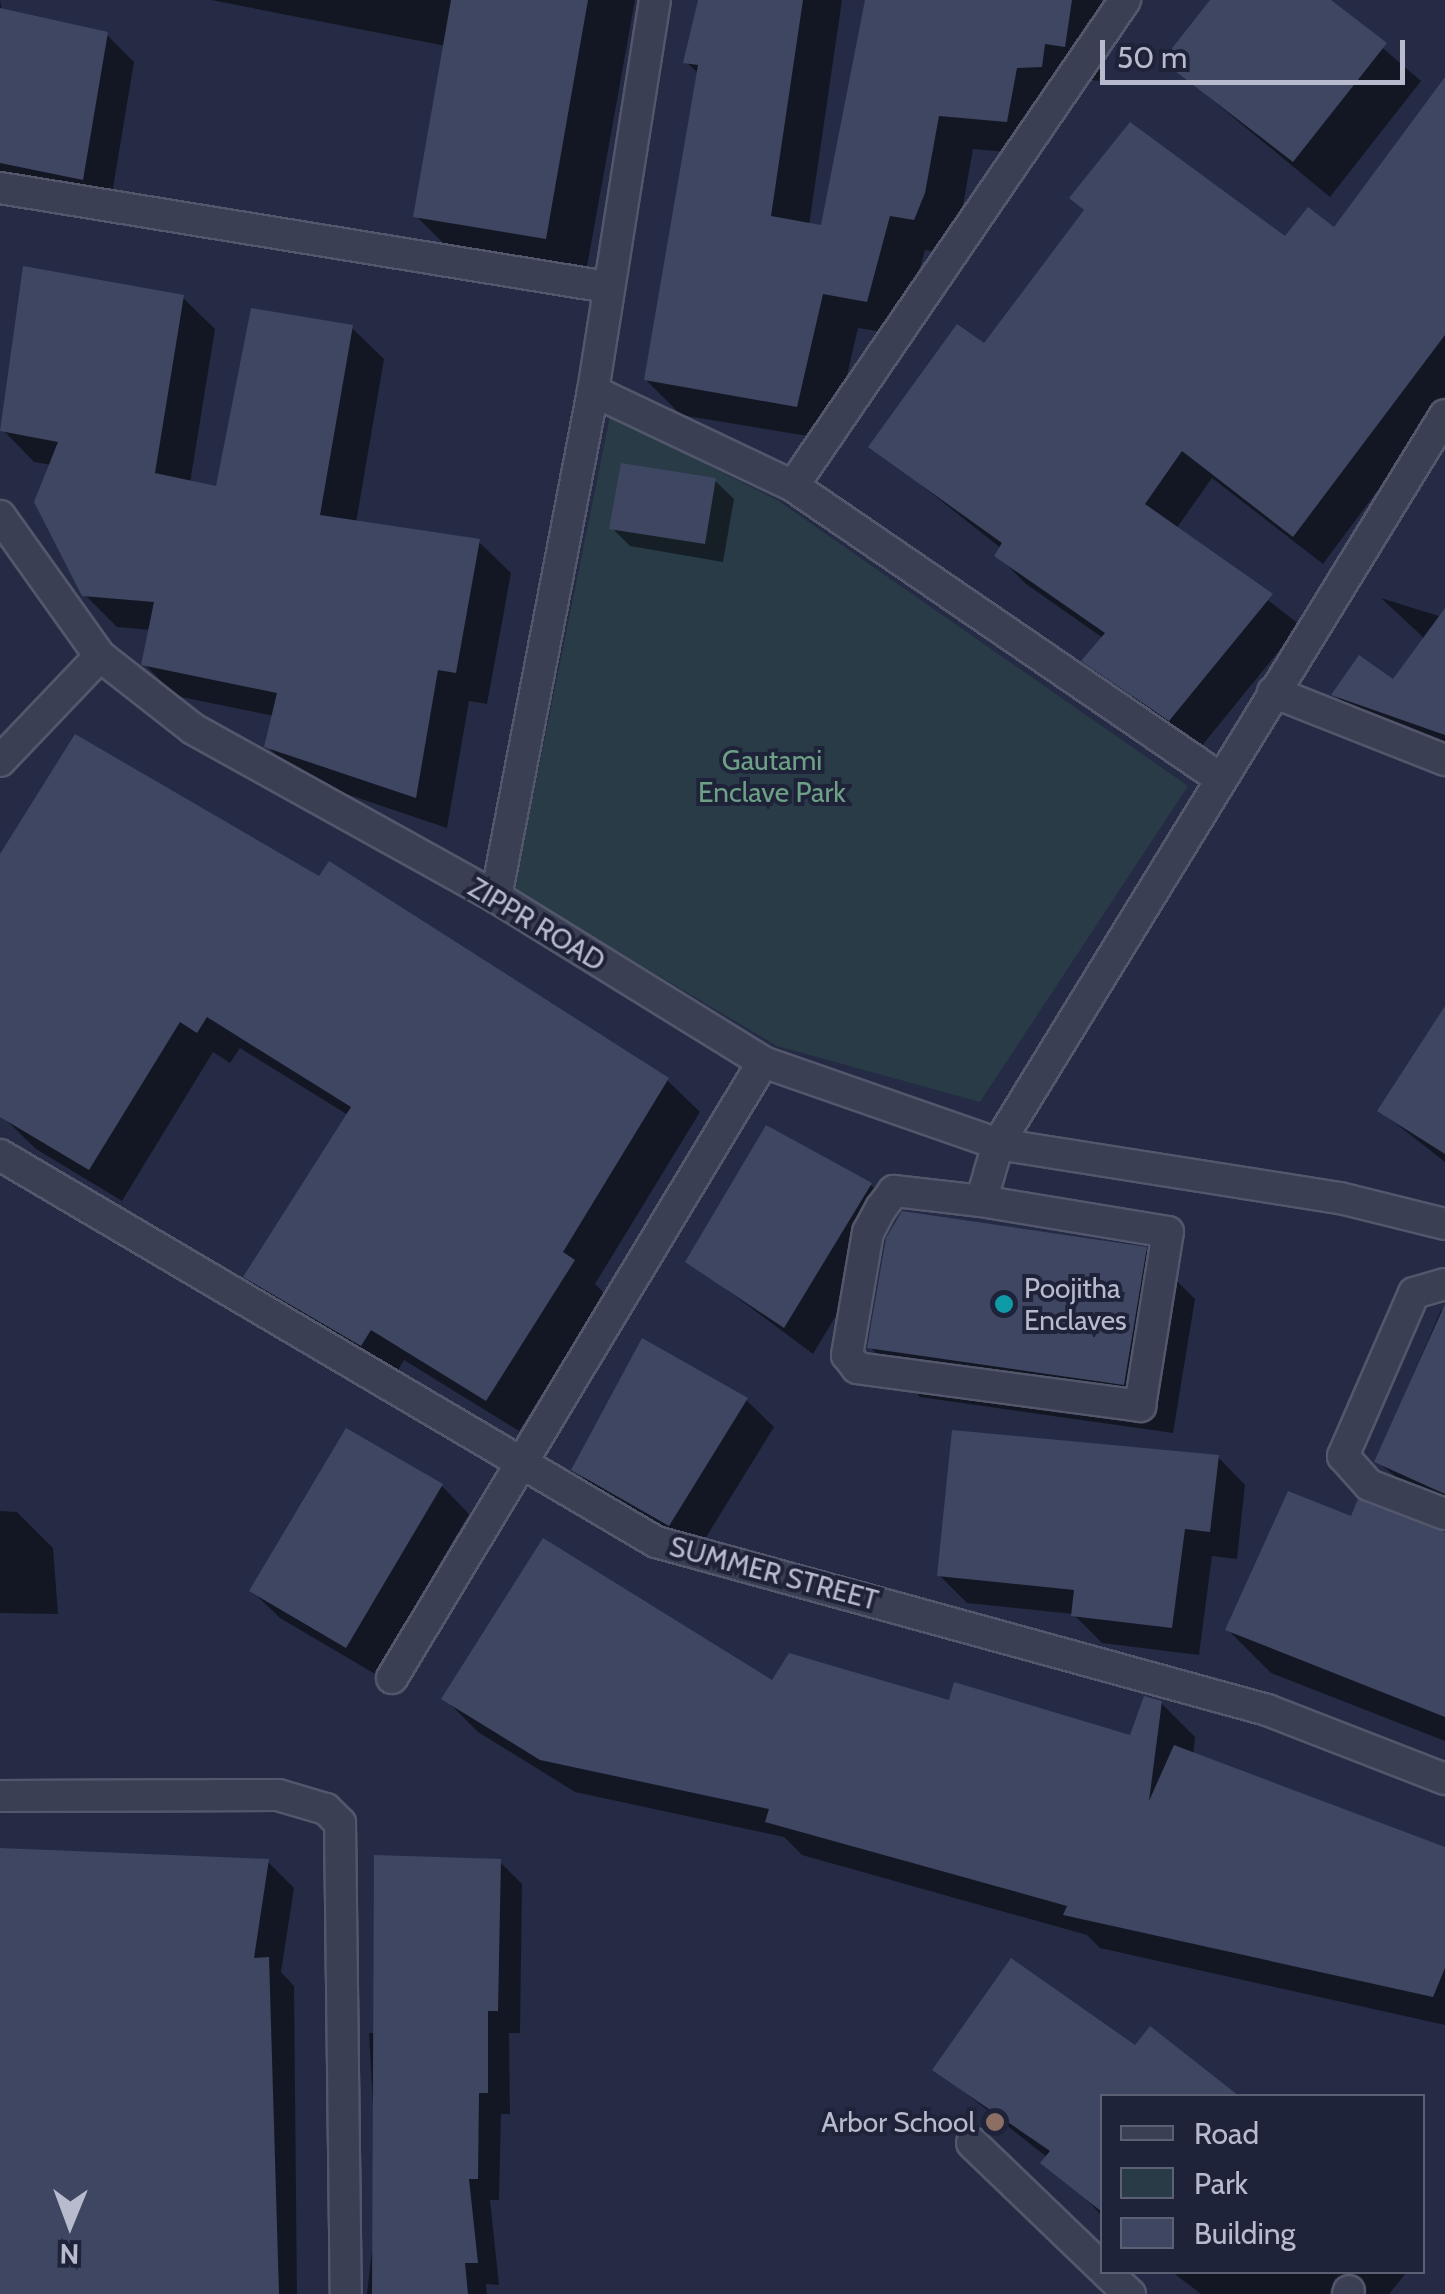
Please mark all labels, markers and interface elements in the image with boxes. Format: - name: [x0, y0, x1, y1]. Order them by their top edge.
- scale bar: [1105, 20, 1410, 82]
- text: 50 m: [1117, 39, 1187, 76]
- park label: Gautami Enclave Park: [698, 743, 846, 809]
- street label: ZIPPR ROAD: [463, 870, 611, 978]
- place label: Poojitha Enclaves: [1024, 1271, 1127, 1337]
- marker: Poojitha Enclaves: [993, 1293, 1015, 1315]
- street label: SUMMER STREET: [666, 1529, 882, 1617]
- legend: [1100, 2094, 1425, 2274]
- place label: Arbor School: [821, 2105, 975, 2139]
- marker: Arbor School: [984, 2111, 1006, 2133]
- text: Road: [1194, 2115, 1259, 2152]
- text: Park: [1194, 2165, 1248, 2202]
- north arrow: [20, 2174, 120, 2274]
- text: Building: [1194, 2215, 1296, 2252]
- text: N: [59, 2237, 80, 2271]

